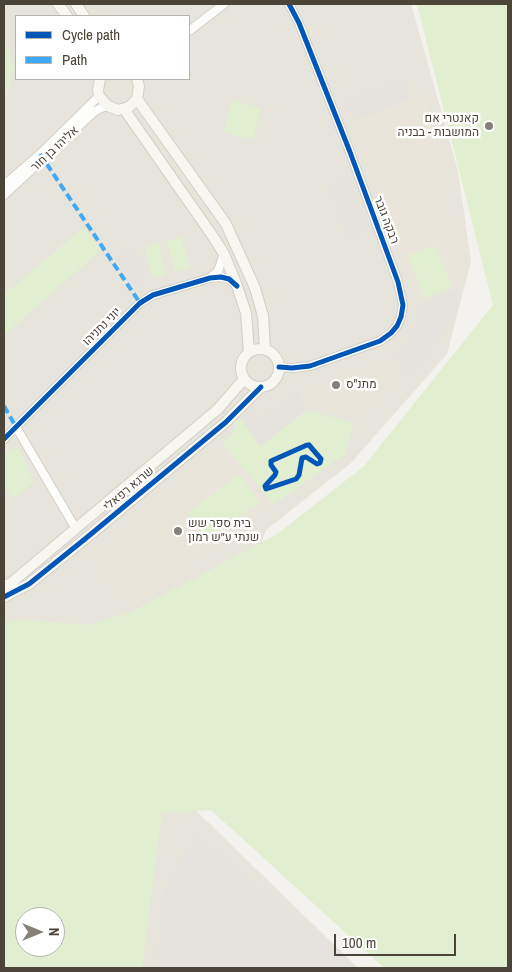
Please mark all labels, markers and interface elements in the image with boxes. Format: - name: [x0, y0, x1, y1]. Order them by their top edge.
- legend: [15, 15, 190, 80]
- text: Cycle path: [62, 24, 120, 45]
- text: Path: [62, 49, 87, 70]
- place label: קאנטרי אם המושבות - בבניה: [397, 112, 479, 140]
- marker: קאנטרי אם המושבות - בבניה: [483, 120, 495, 132]
- street label: אליהו בן חור: [28, 123, 82, 175]
- street label: רבקה גובר: [370, 194, 402, 246]
- street label: יוני נתניהו: [80, 305, 124, 349]
- place label: מתנ"ס: [346, 378, 377, 392]
- marker: מתנ"ס: [330, 379, 342, 391]
- street label: שרגא רפאלי: [101, 464, 157, 514]
- place label: בית ספר שש שנתי ע״ש רמון: [188, 517, 259, 545]
- marker: בית ספר שש שנתי ע״ש רמון: [172, 525, 184, 537]
- north arrow: [15, 907, 65, 957]
- scale bar: [337, 924, 460, 956]
- text: N: [45, 928, 63, 936]
- text: 100 m: [342, 932, 376, 953]

